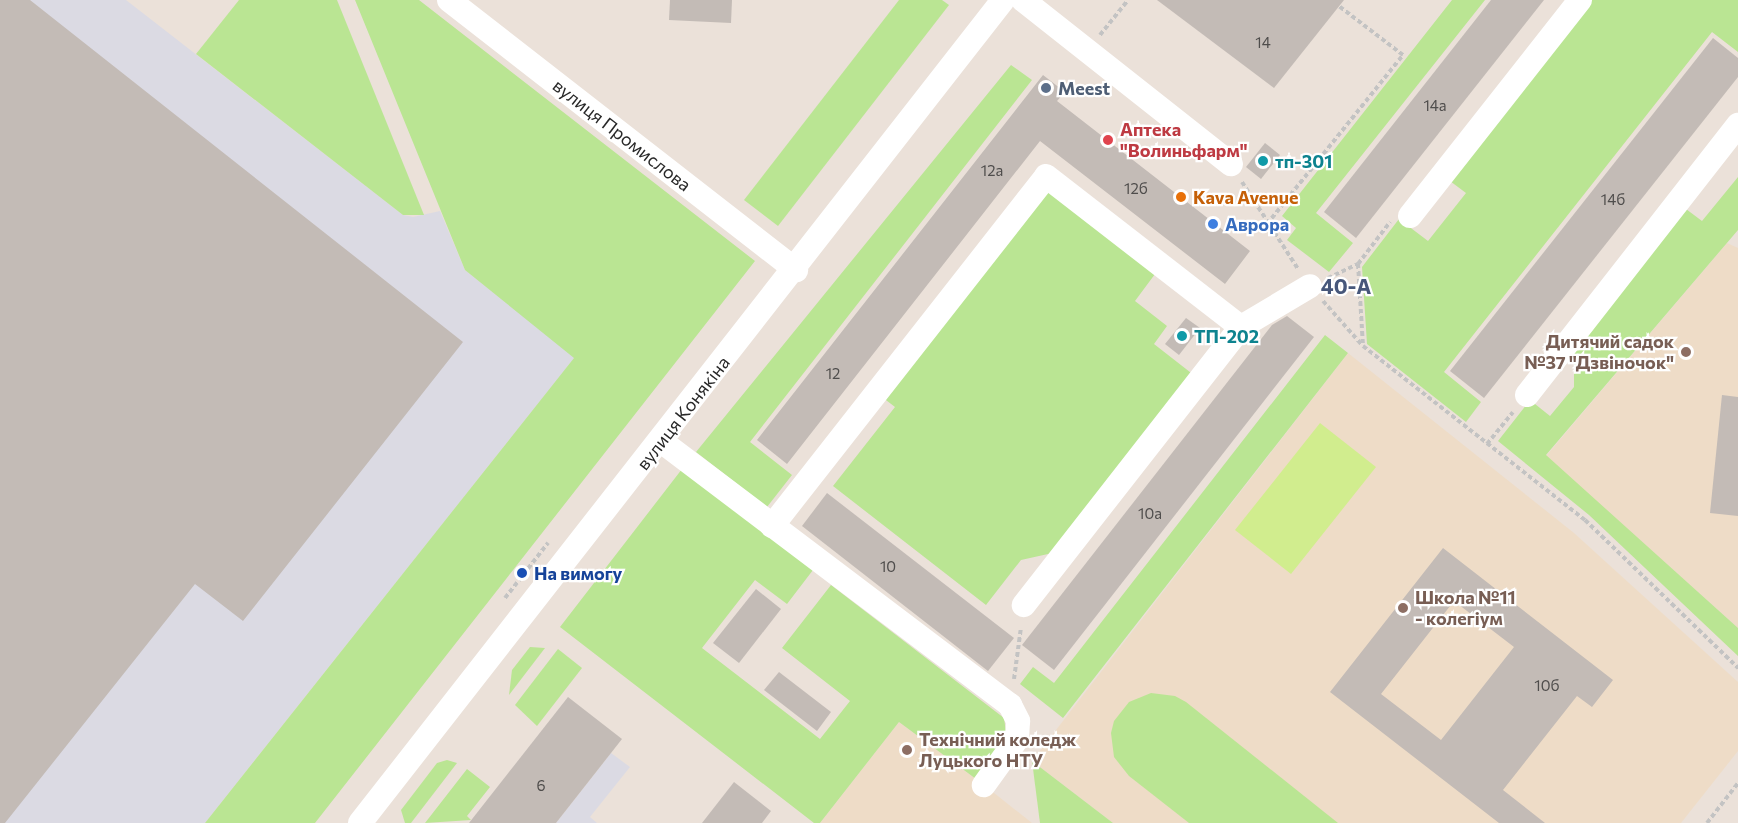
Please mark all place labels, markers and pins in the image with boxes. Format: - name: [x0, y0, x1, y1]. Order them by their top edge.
- place label: Meest: [1058, 77, 1110, 99]
- marker: Meest: [1039, 81, 1053, 95]
- place label: Аптека "Волиньфарм": [1120, 119, 1248, 162]
- marker: Аптека "Волиньфарм": [1101, 133, 1115, 147]
- place label: тп-301: [1275, 150, 1332, 172]
- marker: тп-301: [1256, 154, 1270, 168]
- place label: Kava Avenue: [1193, 186, 1298, 208]
- marker: Kava Avenue: [1174, 190, 1188, 204]
- place label: Аврора: [1225, 213, 1289, 235]
- marker: Аврора: [1206, 217, 1220, 231]
- place label: ТП-202: [1194, 325, 1259, 347]
- marker: ТП-202: [1175, 329, 1189, 343]
- place label: Дитячий садок №37 "Дзвіночок": [1524, 331, 1674, 374]
- marker: Дитячий садок №37 "Дзвіночок": [1679, 345, 1693, 359]
- place label: На вимогу: [534, 562, 622, 584]
- marker: На вимогу: [515, 566, 529, 580]
- place label: Школа №11 - колегіум: [1415, 587, 1516, 630]
- marker: Школа №11 - колегіум: [1396, 601, 1410, 615]
- place label: Технічний коледж Луцького НТУ: [919, 729, 1076, 771]
- marker: Технічний коледж Луцького НТУ: [900, 743, 914, 757]

